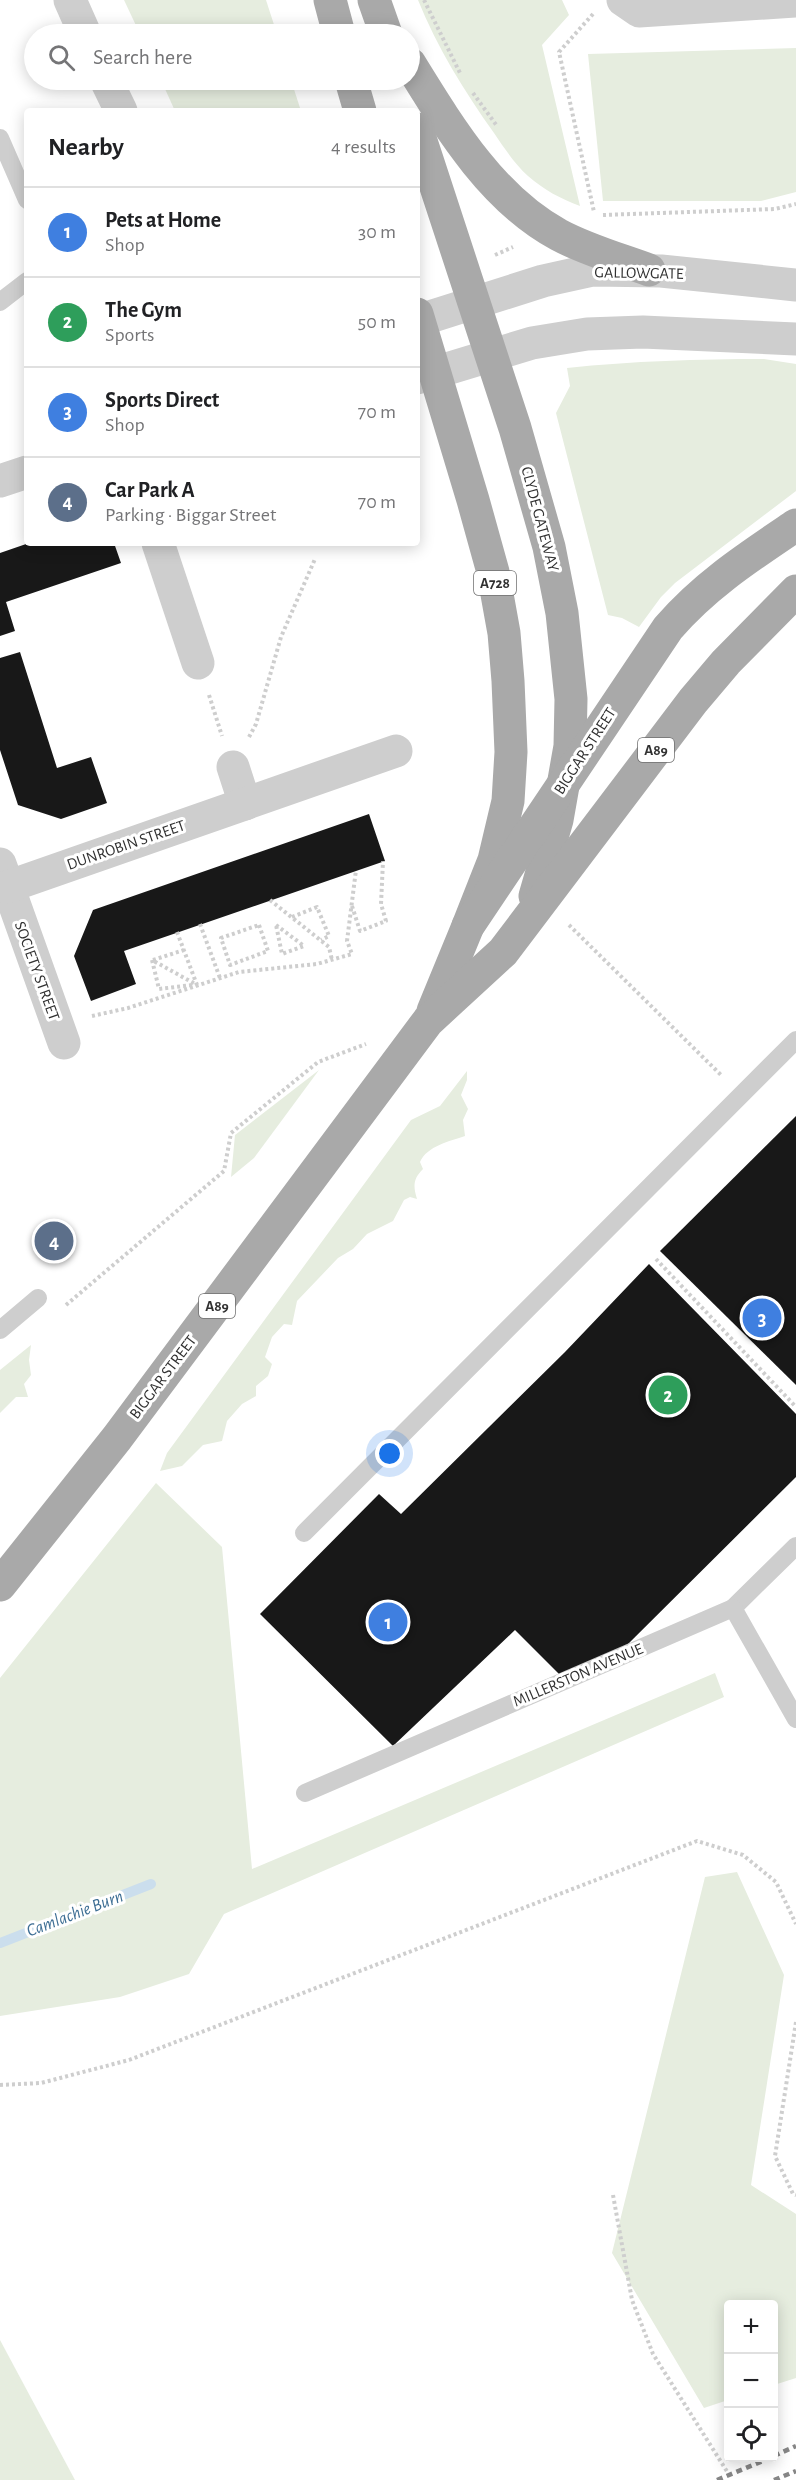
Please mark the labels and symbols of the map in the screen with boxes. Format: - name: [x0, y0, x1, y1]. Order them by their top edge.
- street label: GALLOWGATE: [594, 264, 684, 282]
- street label: CLYDE GATEWAY: [518, 465, 562, 574]
- road number: A728: [474, 571, 516, 595]
- street label: BIGGAR STREET: [551, 705, 619, 797]
- road number: A89: [638, 738, 674, 762]
- street label: DUNROBIN STREET: [65, 817, 187, 873]
- street label: SOCIETY STREET: [12, 919, 62, 1023]
- pin: 4: [34, 1218, 74, 1264]
- road number: A89: [199, 1294, 235, 1318]
- pin: 3: [742, 1296, 782, 1340]
- street label: BIGGAR STREET: [127, 1332, 200, 1422]
- pin: 2: [648, 1372, 688, 1418]
- your location: [375, 1439, 404, 1468]
- pin: 1: [368, 1600, 408, 1644]
- street label: MILLERSTON AVENUE: [511, 1640, 646, 1710]
- water label: Camlachie Burn: [24, 1887, 126, 1941]

